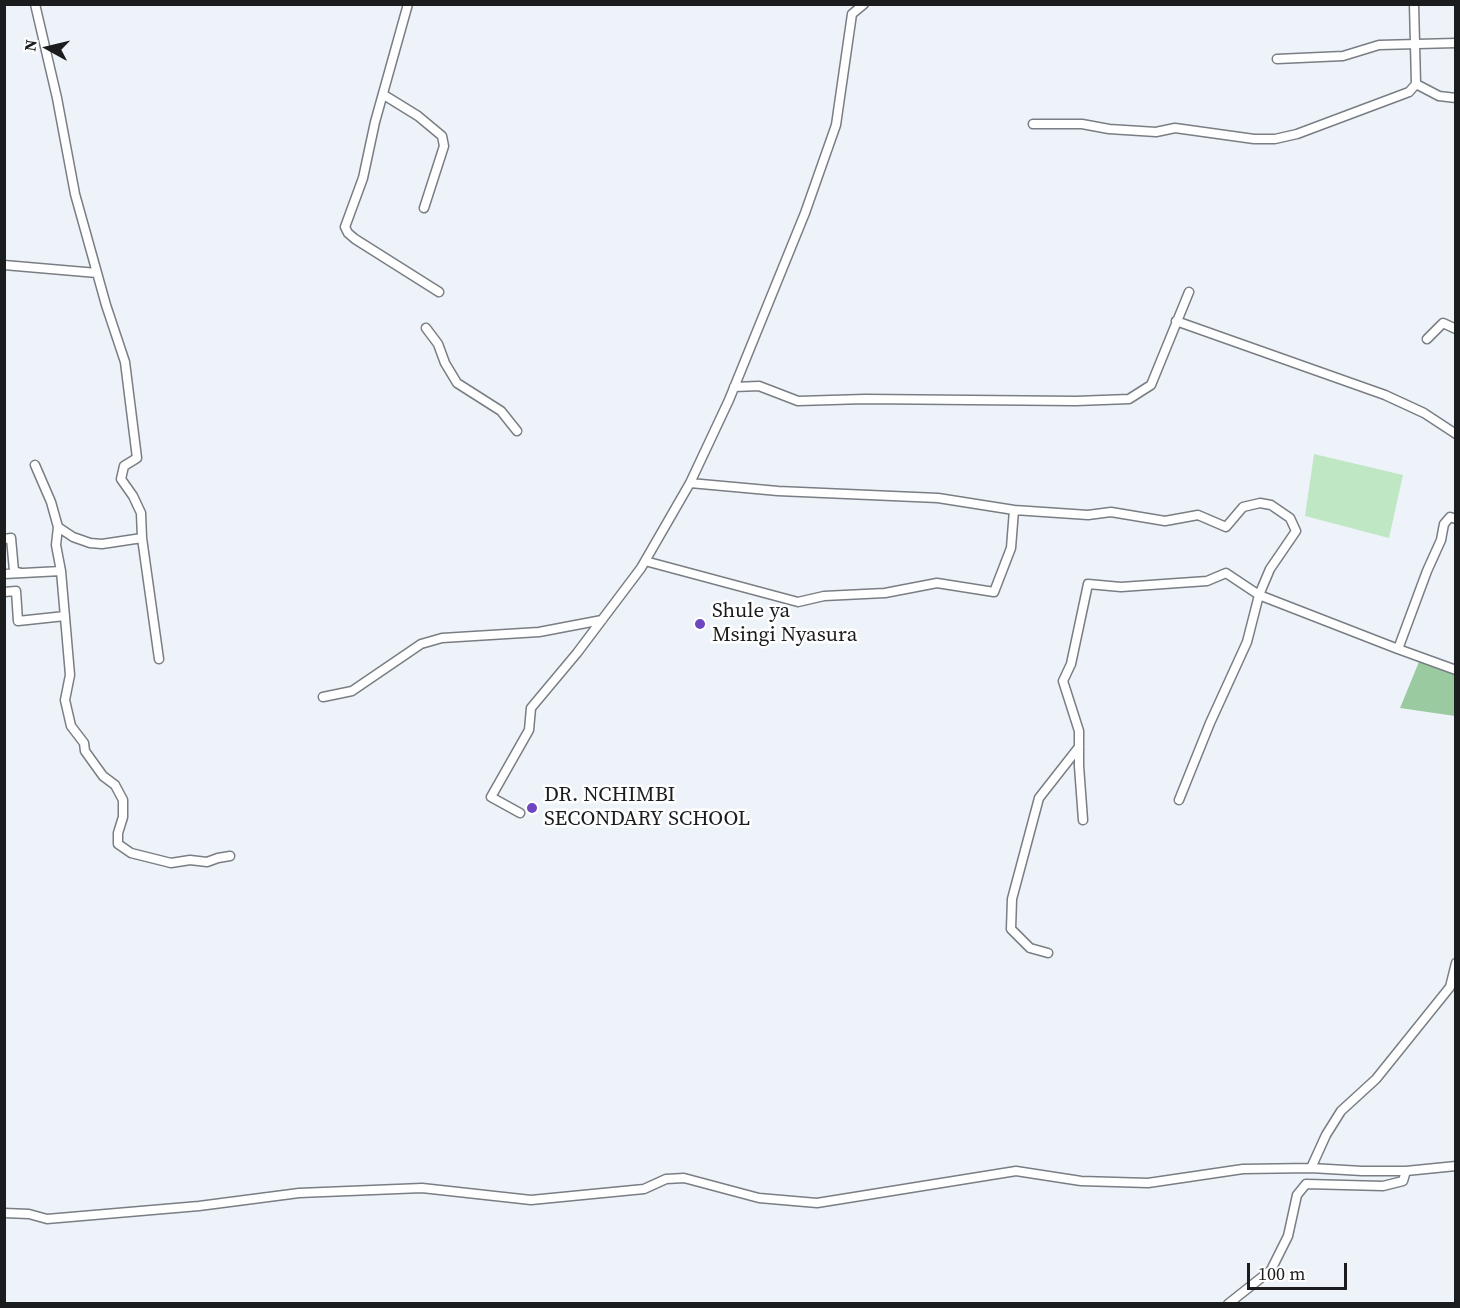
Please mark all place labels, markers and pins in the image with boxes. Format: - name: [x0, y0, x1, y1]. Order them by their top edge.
- place label: Shule ya Msingi Nyasura: [712, 599, 857, 649]
- marker: Shule ya Msingi Nyasura: [693, 617, 707, 631]
- place label: DR. NCHIMBI SECONDARY SCHOOL: [544, 783, 750, 833]
- marker: DR. NCHIMBI SECONDARY SCHOOL: [525, 801, 539, 815]

